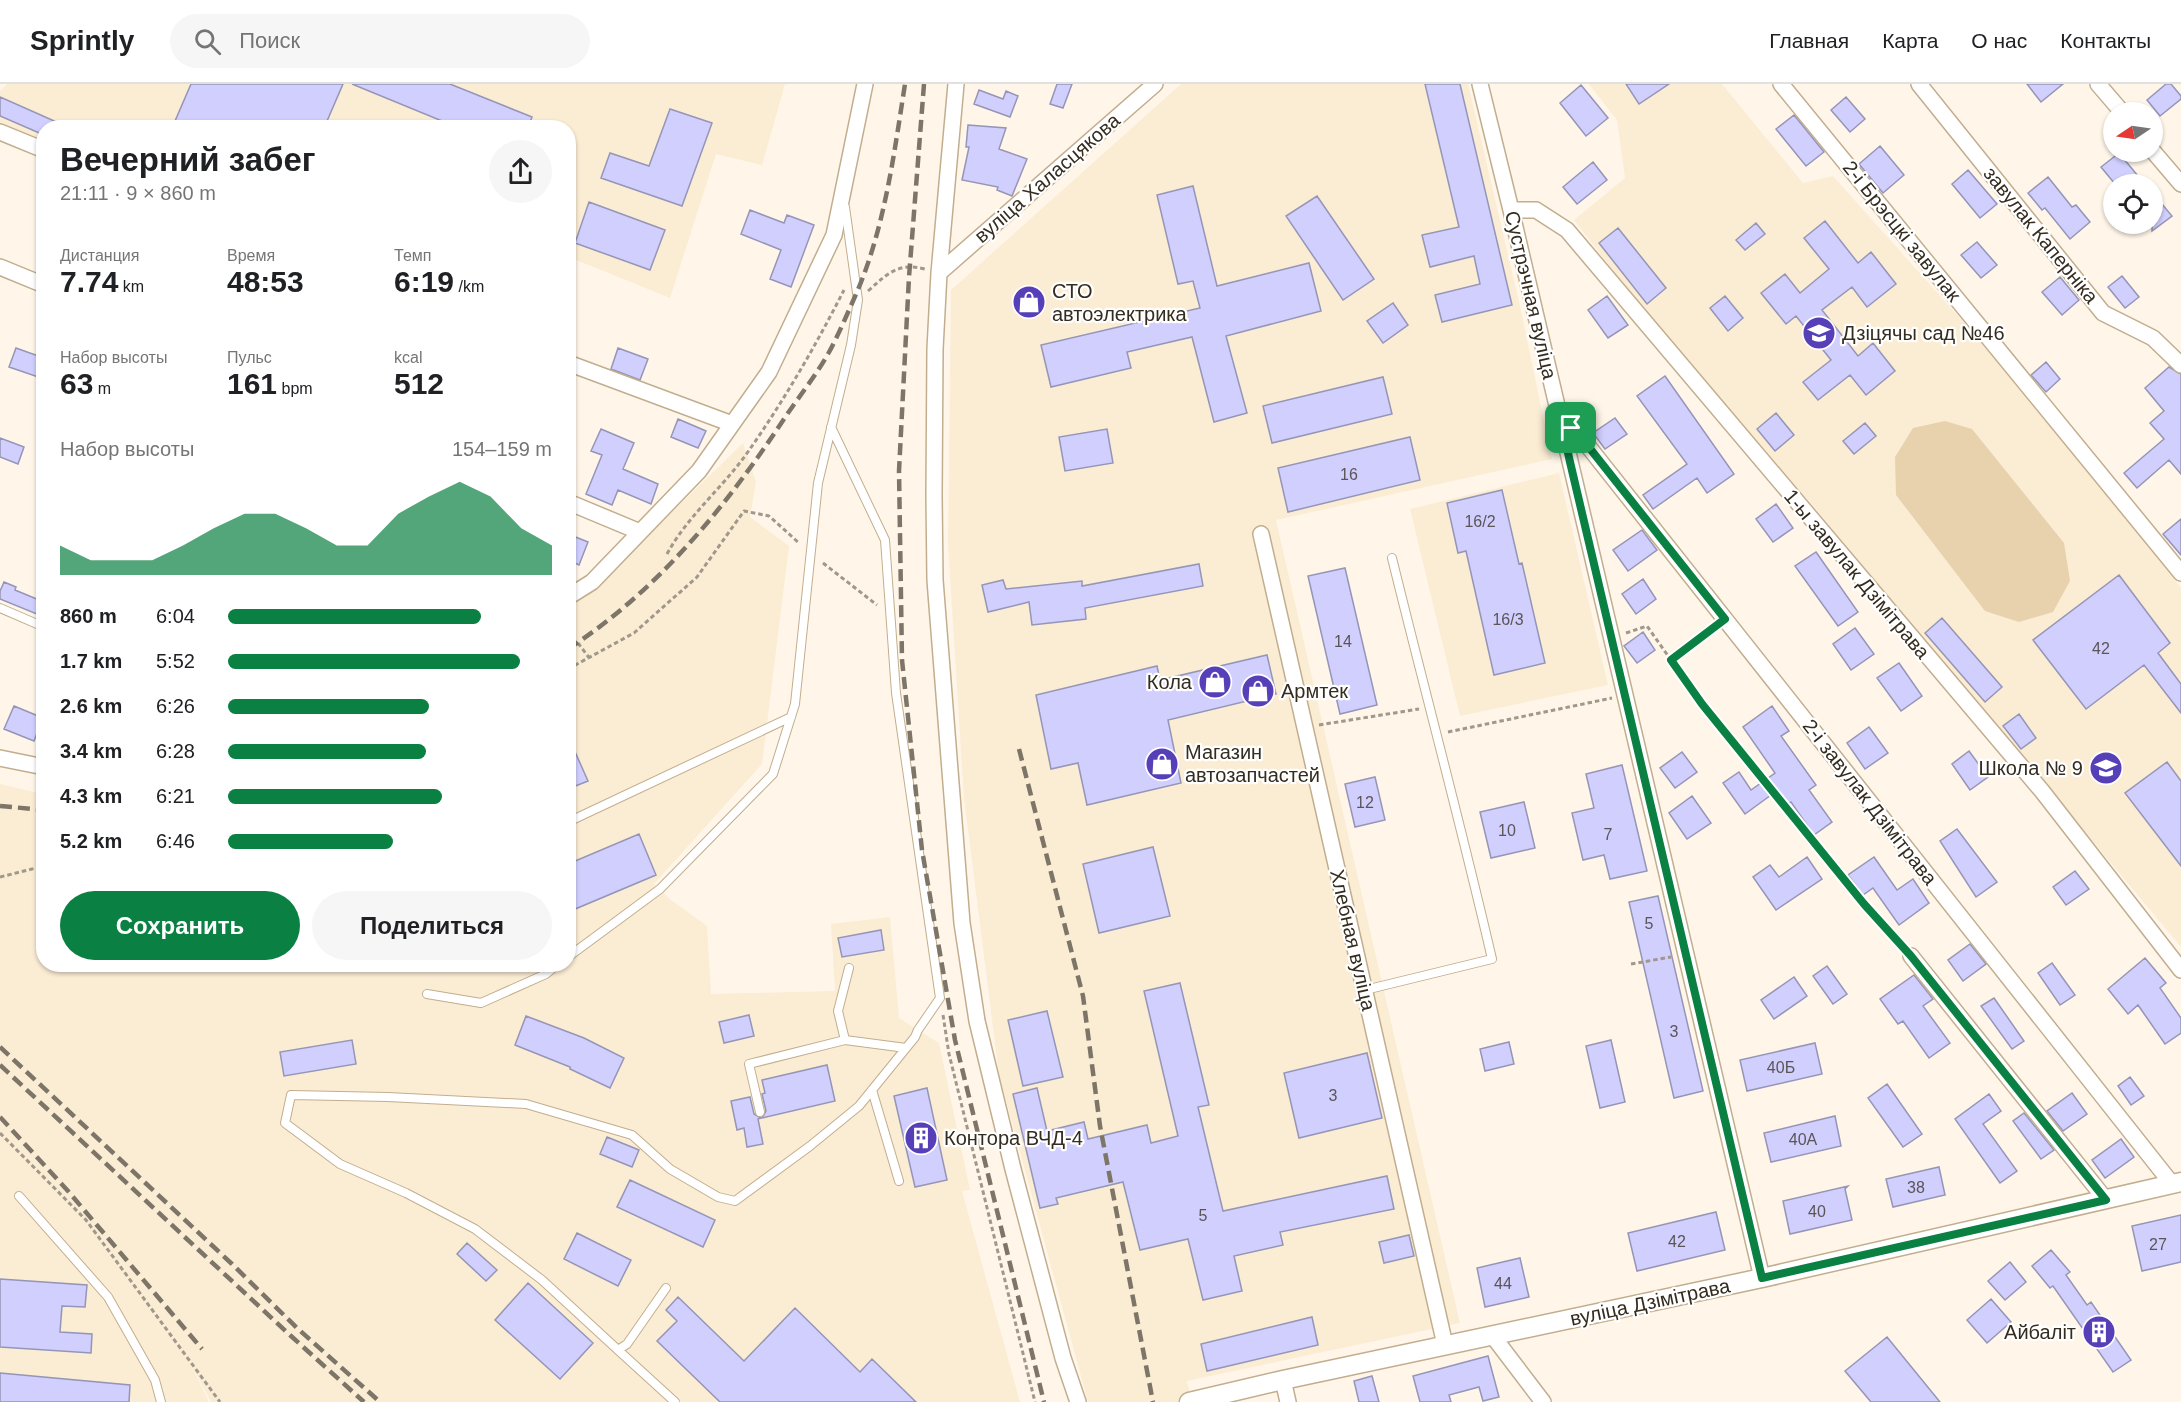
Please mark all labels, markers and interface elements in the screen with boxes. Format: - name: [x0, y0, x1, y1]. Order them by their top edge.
- search box: [170, 14, 590, 68]
- text: Sprintly: [30, 25, 134, 56]
- icon: search: [191, 25, 224, 58]
- text: Поиск: [239, 28, 300, 53]
- text: Главная: [1769, 29, 1849, 52]
- text: Карта: [1882, 29, 1938, 52]
- text: О нас: [1971, 29, 2027, 52]
- text: Контакты: [2060, 29, 2151, 52]
- north arrow: [2103, 102, 2163, 162]
- map controls: [2103, 102, 2163, 234]
- street label: вуліца Халасцякова: [970, 108, 1125, 247]
- button: share: [489, 140, 552, 203]
- text: Вечерний забег: [60, 141, 316, 178]
- street label: 2-і Брэсцкі завулак: [1839, 156, 1965, 306]
- street label: завулак Каперніка: [1979, 162, 2103, 308]
- button: locate: [2103, 174, 2163, 234]
- text: 21:11 · 9 × 860 m: [60, 182, 216, 204]
- street label: Сустрэчная вуліца: [1501, 209, 1561, 382]
- text: Дистанция: [60, 247, 139, 264]
- text: Время: [227, 247, 275, 264]
- text: Темп: [394, 247, 431, 264]
- text: 7.74: [60, 265, 118, 298]
- text: 48:53: [227, 265, 304, 298]
- text: 6:19: [394, 265, 454, 298]
- text: km: [118, 278, 144, 295]
- text: /km: [454, 278, 484, 295]
- place label: СТО автоэлектрика: [1052, 280, 1188, 325]
- shop icon: СТО автоэлектрика: [1011, 284, 1047, 320]
- school or university icon: Дзіцячы сад №46: [1801, 315, 1837, 351]
- place label: Дзіцячы сад №46: [1842, 322, 2005, 344]
- text: Набор высоты: [60, 349, 167, 366]
- text: Пульс: [227, 349, 272, 366]
- text: kcal: [394, 349, 422, 366]
- text: 63: [60, 367, 93, 400]
- text: 161: [227, 367, 277, 400]
- text: 512: [394, 367, 444, 400]
- text: m: [93, 380, 111, 397]
- text: bpm: [277, 380, 313, 397]
- pin: [1545, 402, 1596, 453]
- icon: arrive: [1554, 411, 1587, 444]
- text: Набор высоты: [60, 438, 194, 460]
- text: 154–159 m: [452, 438, 552, 460]
- house number: 16: [1340, 466, 1358, 483]
- street label: 1-ы завулак Дзімітрава: [1780, 485, 1935, 664]
- house number: 16/2: [1464, 513, 1496, 530]
- text: 860 m: [60, 605, 117, 627]
- text: 6:04: [156, 605, 195, 627]
- house number: 16/3: [1492, 611, 1524, 628]
- house number: 14: [1334, 633, 1352, 650]
- house number: 42: [2092, 640, 2110, 657]
- text: 1.7 km: [60, 650, 122, 672]
- text: 5:52: [156, 650, 195, 672]
- shop icon: Кола: [1197, 664, 1233, 700]
- place label: Кола: [1147, 671, 1193, 693]
- shop icon: Армтек: [1240, 673, 1276, 709]
- place label: Армтек: [1281, 680, 1348, 702]
- text: 2.6 km: [60, 695, 122, 717]
- text: 6:26: [156, 695, 195, 717]
- street label: 2-і завулак Дзімітрава: [1799, 715, 1942, 890]
- text: 3.4 km: [60, 740, 122, 762]
- text: 6:28: [156, 740, 195, 762]
- place label: Магазин автозапчастей: [1185, 741, 1320, 786]
- shop icon: Магазин автозапчастей: [1144, 746, 1180, 782]
- school or university icon: Школа № 9: [2088, 750, 2124, 786]
- place label: Школа № 9: [1979, 757, 2083, 779]
- text: 4.3 km: [60, 785, 122, 807]
- text: 6:21: [156, 785, 195, 807]
- house number: 12: [1356, 794, 1374, 811]
- house number: 10: [1498, 822, 1516, 839]
- house number: 7: [1604, 826, 1613, 843]
- text: 5.2 km: [60, 830, 122, 852]
- text: 6:46: [156, 830, 195, 852]
- street label: Хлебная вуліца: [1326, 867, 1380, 1014]
- button: Сохранить: [60, 891, 300, 960]
- button: Поделиться: [312, 891, 552, 960]
- house number: 5: [1645, 915, 1654, 932]
- house number: 3: [1670, 1023, 1679, 1040]
- house number: 40Б: [1767, 1059, 1795, 1076]
- house number: 3: [1329, 1087, 1338, 1104]
- building icon: Контора ВЧД-4: [903, 1120, 939, 1156]
- place label: Контора ВЧД-4: [944, 1127, 1083, 1149]
- house number: 40А: [1789, 1131, 1818, 1148]
- house number: 38: [1907, 1179, 1925, 1196]
- house number: 40: [1808, 1203, 1826, 1220]
- house number: 5: [1199, 1207, 1208, 1224]
- house number: 42: [1668, 1233, 1686, 1250]
- house number: 27: [2149, 1236, 2167, 1253]
- street label: вуліца Дзімітрава: [1568, 1274, 1733, 1330]
- house number: 44: [1494, 1275, 1512, 1292]
- building icon: Айбаліт: [2081, 1314, 2117, 1350]
- place label: Айбаліт: [2004, 1321, 2076, 1343]

